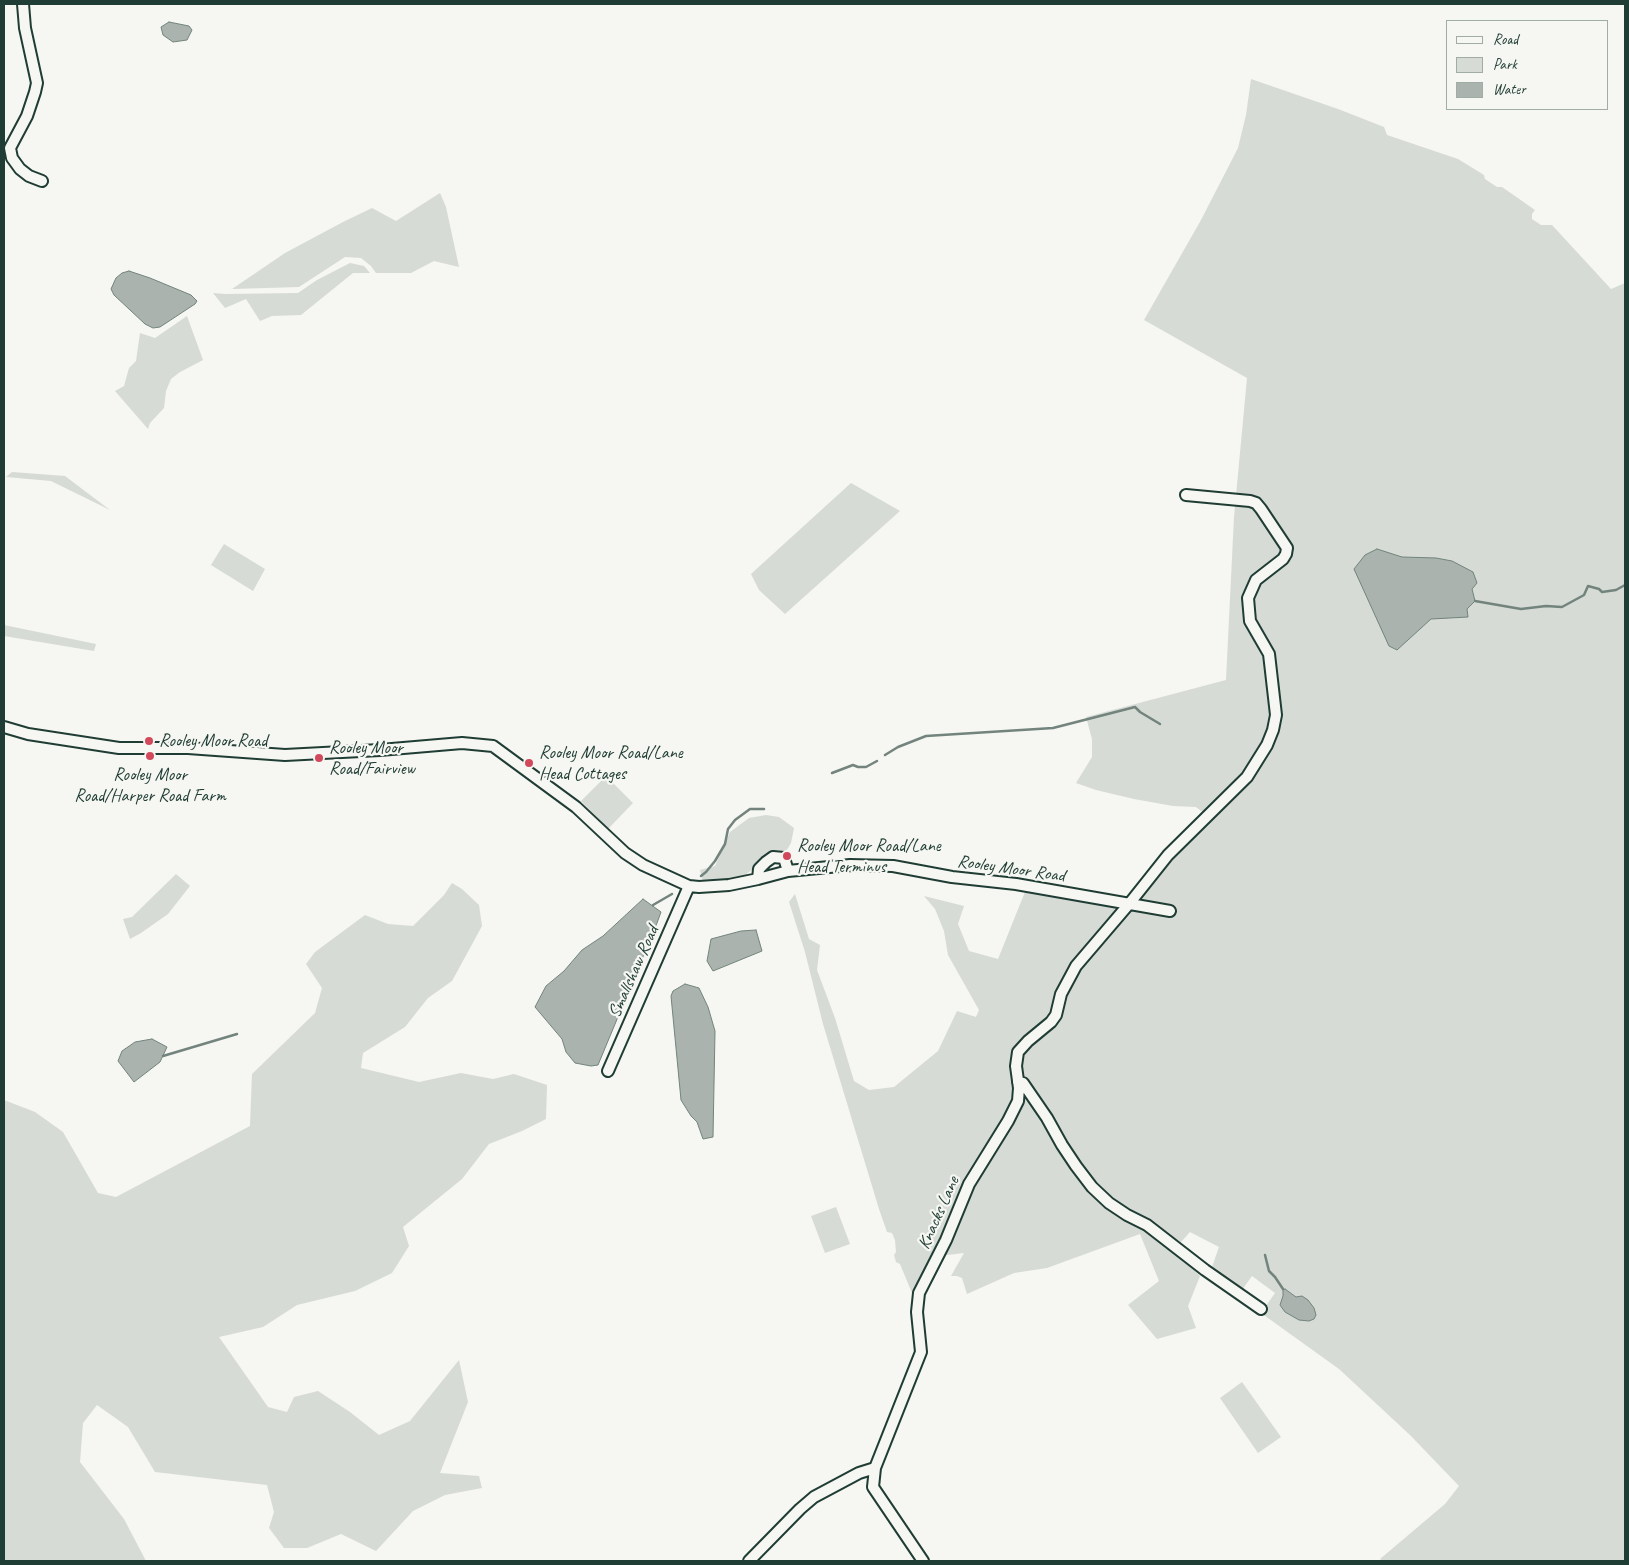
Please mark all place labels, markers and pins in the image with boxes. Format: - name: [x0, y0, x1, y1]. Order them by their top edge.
- place label: Rooley Moor Road: [159, 730, 267, 752]
- marker: Rooley Moor Road: [143, 735, 155, 747]
- place label: Rooley Moor Road/Fairview: [329, 737, 415, 780]
- place label: Rooley Moor Road/Lane Head Cottages: [539, 742, 683, 784]
- marker: Rooley Moor Road/Harper Road Farm: [144, 750, 156, 762]
- marker: Rooley Moor Road/Fairview: [313, 752, 325, 764]
- marker: Rooley Moor Road/Lane Head Cottages: [523, 757, 535, 769]
- place label: Rooley Moor Road/Harper Road Farm: [74, 764, 226, 806]
- place label: Rooley Moor Road/Lane Head Terminus: [797, 835, 941, 878]
- marker: Rooley Moor Road/Lane Head Terminus: [781, 850, 793, 862]

